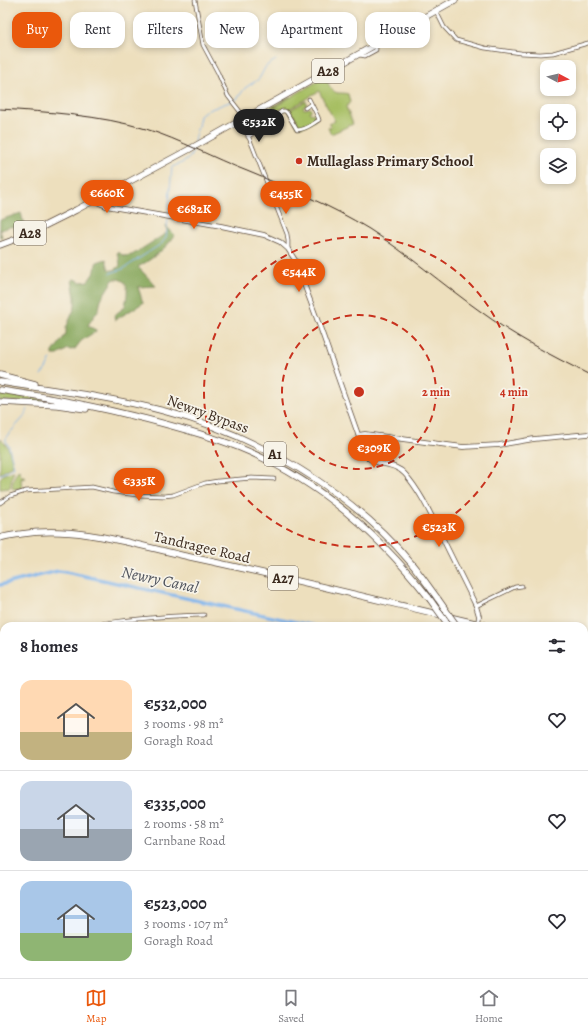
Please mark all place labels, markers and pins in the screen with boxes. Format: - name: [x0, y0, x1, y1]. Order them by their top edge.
- pin: €532K: [231, 109, 287, 143]
- place label: Mullaglass Primary School: [307, 151, 473, 171]
- marker: Mullaglass Primary School: [294, 156, 304, 166]
- pin: €660K: [79, 180, 135, 214]
- pin: €455K: [258, 181, 314, 215]
- pin: €682K: [166, 196, 222, 230]
- pin: €544K: [271, 259, 327, 293]
- centre of rings: [352, 385, 366, 399]
- pin: €309K: [346, 435, 402, 469]
- pin: €335K: [111, 468, 167, 502]
- pin: €523K: [411, 514, 467, 548]

